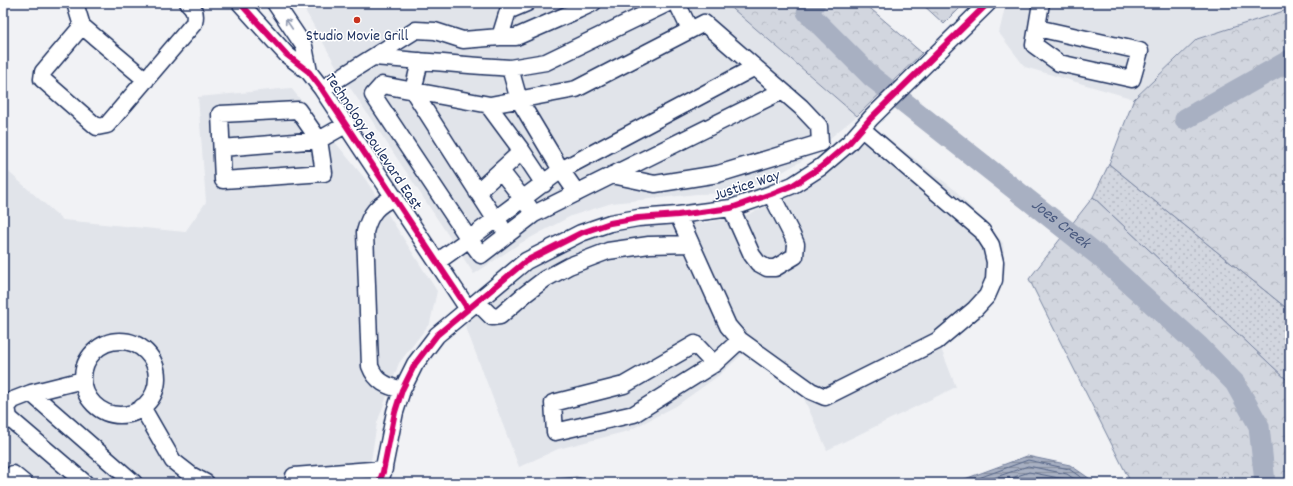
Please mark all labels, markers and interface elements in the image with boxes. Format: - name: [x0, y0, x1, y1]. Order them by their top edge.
- marker: Studio Movie Grill: [352, 15, 362, 25]
- one-way arrow: [285, 19, 293, 30]
- place label: Studio Movie Grill: [306, 25, 408, 48]
- street label: Technology Boulevard East: [318, 69, 428, 215]
- street label: Justice Way: [711, 164, 784, 208]
- water label: Joes Creek: [1025, 194, 1096, 257]

